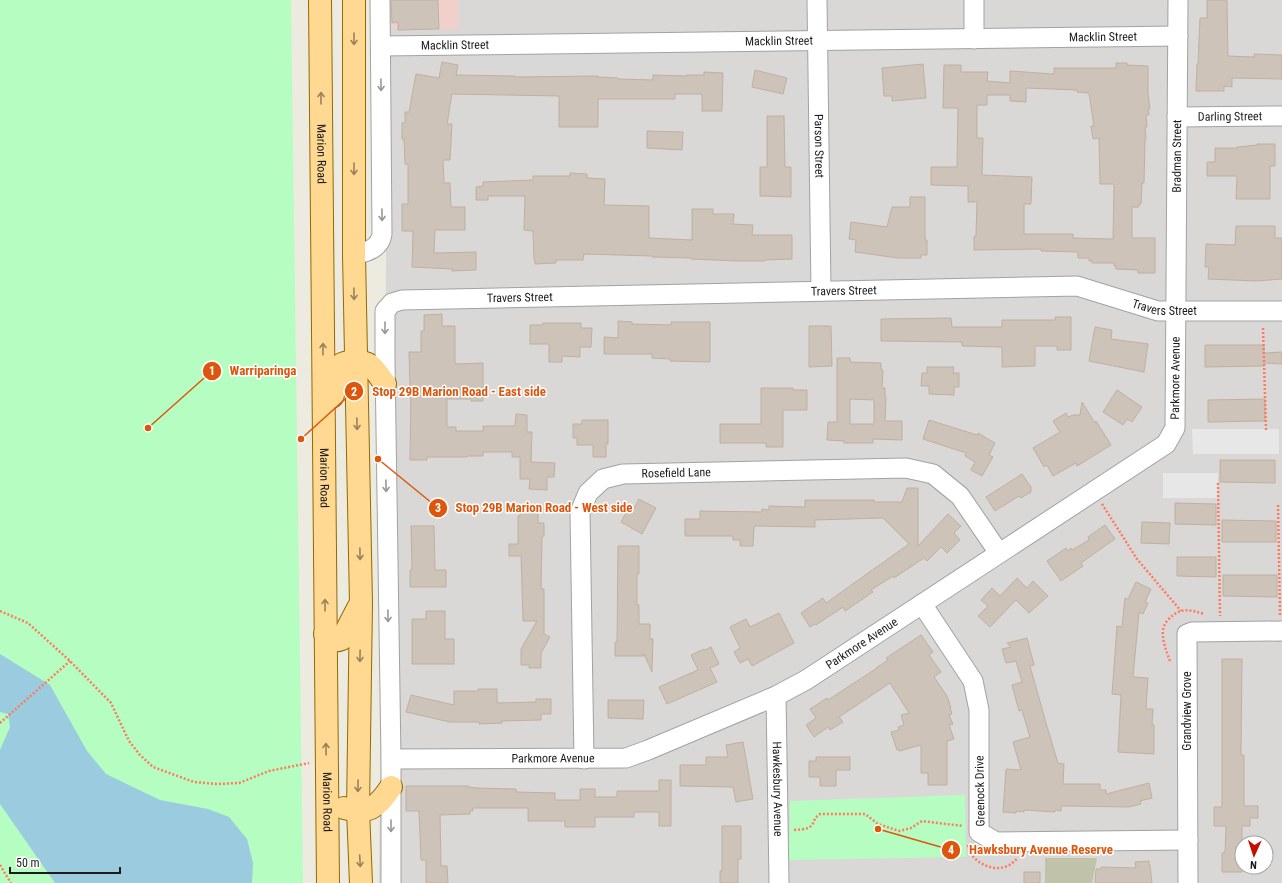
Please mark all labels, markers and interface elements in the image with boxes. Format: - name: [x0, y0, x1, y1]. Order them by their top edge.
- street label: Macklin Street: [1069, 30, 1137, 44]
- one-way arrow: [350, 32, 358, 45]
- street label: Macklin Street: [745, 34, 814, 48]
- street label: Macklin Street: [421, 38, 490, 52]
- one-way arrow: [377, 78, 385, 91]
- one-way arrow: [317, 92, 325, 105]
- street label: Darling Street: [1198, 109, 1263, 124]
- street label: Parson Street: [812, 114, 826, 179]
- street label: Bradman Street: [1170, 119, 1184, 193]
- street label: Marion Road: [314, 124, 329, 184]
- one-way arrow: [350, 162, 358, 175]
- one-way arrow: [379, 208, 386, 221]
- street label: Travers Street: [811, 283, 877, 299]
- one-way arrow: [351, 287, 358, 300]
- street label: Travers Street: [487, 290, 553, 305]
- street label: Travers Street: [1130, 296, 1197, 318]
- one-way arrow: [381, 321, 389, 334]
- street label: Parkmore Avenue: [1168, 336, 1183, 420]
- one-way arrow: [319, 343, 326, 356]
- callout: Warriparinga: [202, 358, 305, 383]
- text: Warriparinga: [230, 363, 296, 378]
- text: 1: [209, 364, 215, 378]
- callout: Stop 29B Marion Road - East side: [344, 379, 554, 404]
- text: Stop 29B Marion Road - East side: [372, 384, 546, 399]
- text: 2: [351, 385, 357, 399]
- one-way arrow: [353, 417, 361, 430]
- street label: Marion Road: [317, 448, 332, 508]
- street label: Rosefield Lane: [641, 465, 711, 481]
- one-way arrow: [383, 479, 390, 492]
- callout: Stop 29B Marion Road - West side: [428, 495, 641, 520]
- text: Stop 29B Marion Road - West side: [456, 500, 632, 515]
- text: 3: [435, 501, 441, 515]
- one-way arrow: [356, 547, 363, 560]
- one-way arrow: [321, 599, 329, 612]
- one-way arrow: [385, 609, 392, 622]
- street label: Parkmore Avenue: [823, 615, 901, 672]
- one-way arrow: [356, 649, 364, 662]
- street label: Grandview Grove: [1180, 671, 1194, 751]
- street label: Hawkesbury Avenue: [770, 741, 785, 837]
- one-way arrow: [322, 743, 330, 756]
- street label: Parkmore Avenue: [511, 751, 595, 765]
- street label: Greenock Drive: [972, 755, 988, 827]
- street label: Marion Road: [320, 772, 335, 832]
- one-way arrow: [354, 779, 362, 792]
- one-way arrow: [387, 819, 395, 832]
- north arrow: [1234, 835, 1274, 875]
- callout: Hawksbury Avenue Reserve: [941, 837, 1120, 862]
- text: Hawksbury Avenue Reserve: [969, 842, 1113, 857]
- text: 4: [948, 843, 954, 857]
- scale bar: [10, 849, 120, 875]
- one-way arrow: [356, 854, 363, 867]
- text: 50 m: [16, 856, 40, 870]
- text: N: [1250, 858, 1257, 871]

